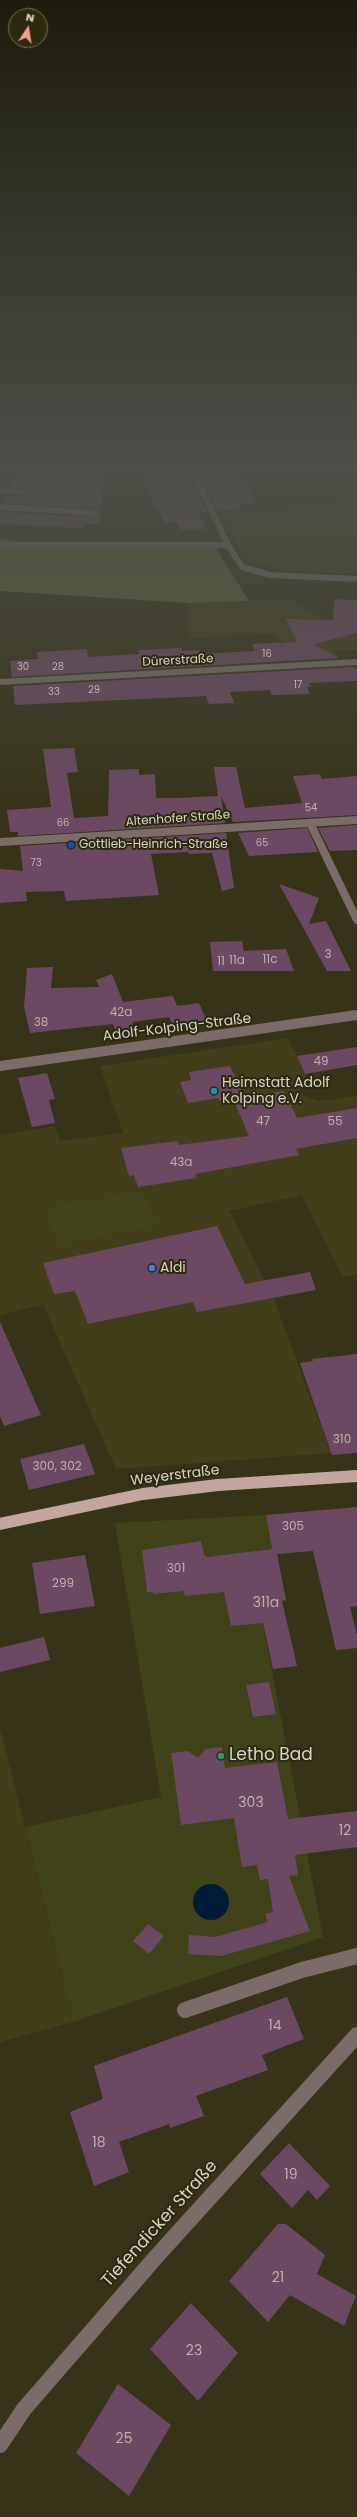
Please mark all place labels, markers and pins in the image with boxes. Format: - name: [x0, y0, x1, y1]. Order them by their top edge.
- place label: Gottlieb-Heinrich-Straße: [79, 838, 228, 852]
- marker: Gottlieb-Heinrich-Straße: [66, 840, 76, 850]
- place label: Heimstatt Adolf Kolping e.V.: [222, 1075, 330, 1108]
- marker: Heimstatt Adolf Kolping e.V.: [209, 1086, 219, 1096]
- place label: Aldi: [160, 1260, 186, 1276]
- marker: Aldi: [147, 1263, 157, 1273]
- place label: Letho Bad: [229, 1746, 313, 1766]
- marker: Letho Bad: [216, 1751, 226, 1761]

